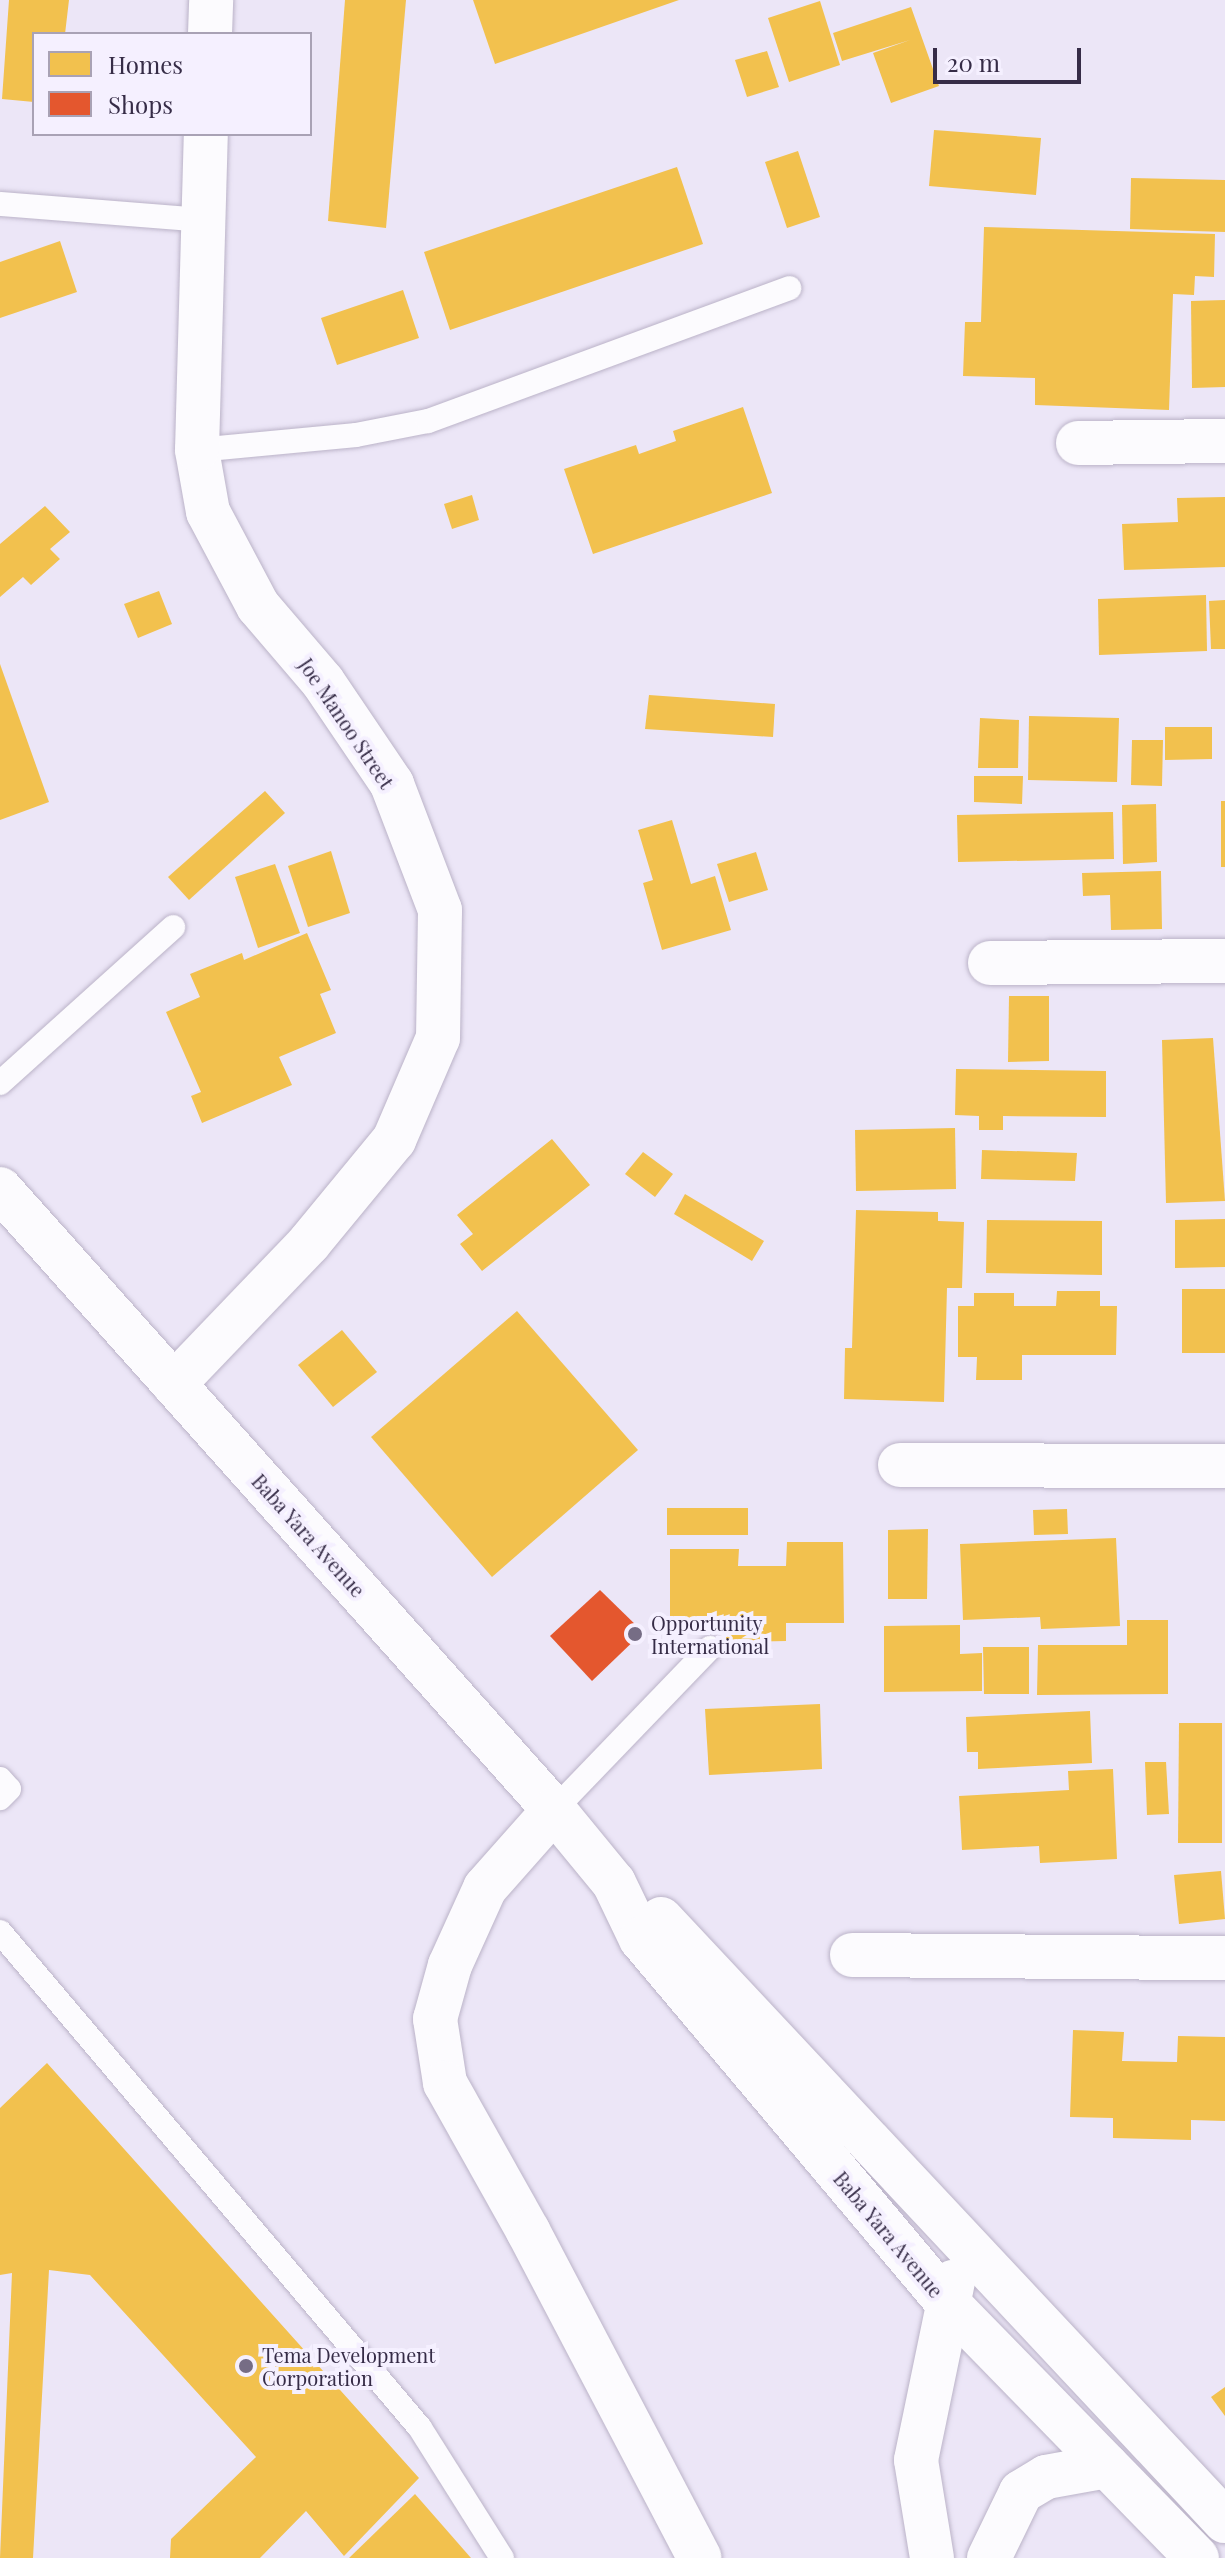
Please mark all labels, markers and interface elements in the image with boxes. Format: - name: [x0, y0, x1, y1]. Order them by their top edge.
- legend: [32, 32, 312, 136]
- scale bar: [937, 32, 1085, 82]
- text: 20 m: [947, 46, 1000, 78]
- text: Homes: [108, 48, 183, 80]
- text: Shops: [108, 88, 173, 120]
- street label: Joe Manoo Street: [295, 653, 399, 793]
- street label: Baba Yara Avenue: [247, 1468, 371, 1602]
- place label: Opportunity International: [651, 1610, 769, 1657]
- marker: Opportunity International: [626, 1625, 644, 1643]
- street label: Baba Yara Avenue: [829, 2165, 949, 2303]
- place label: Tema Development Corporation: [262, 2342, 436, 2389]
- marker: Tema Development Corporation: [237, 2357, 255, 2375]

